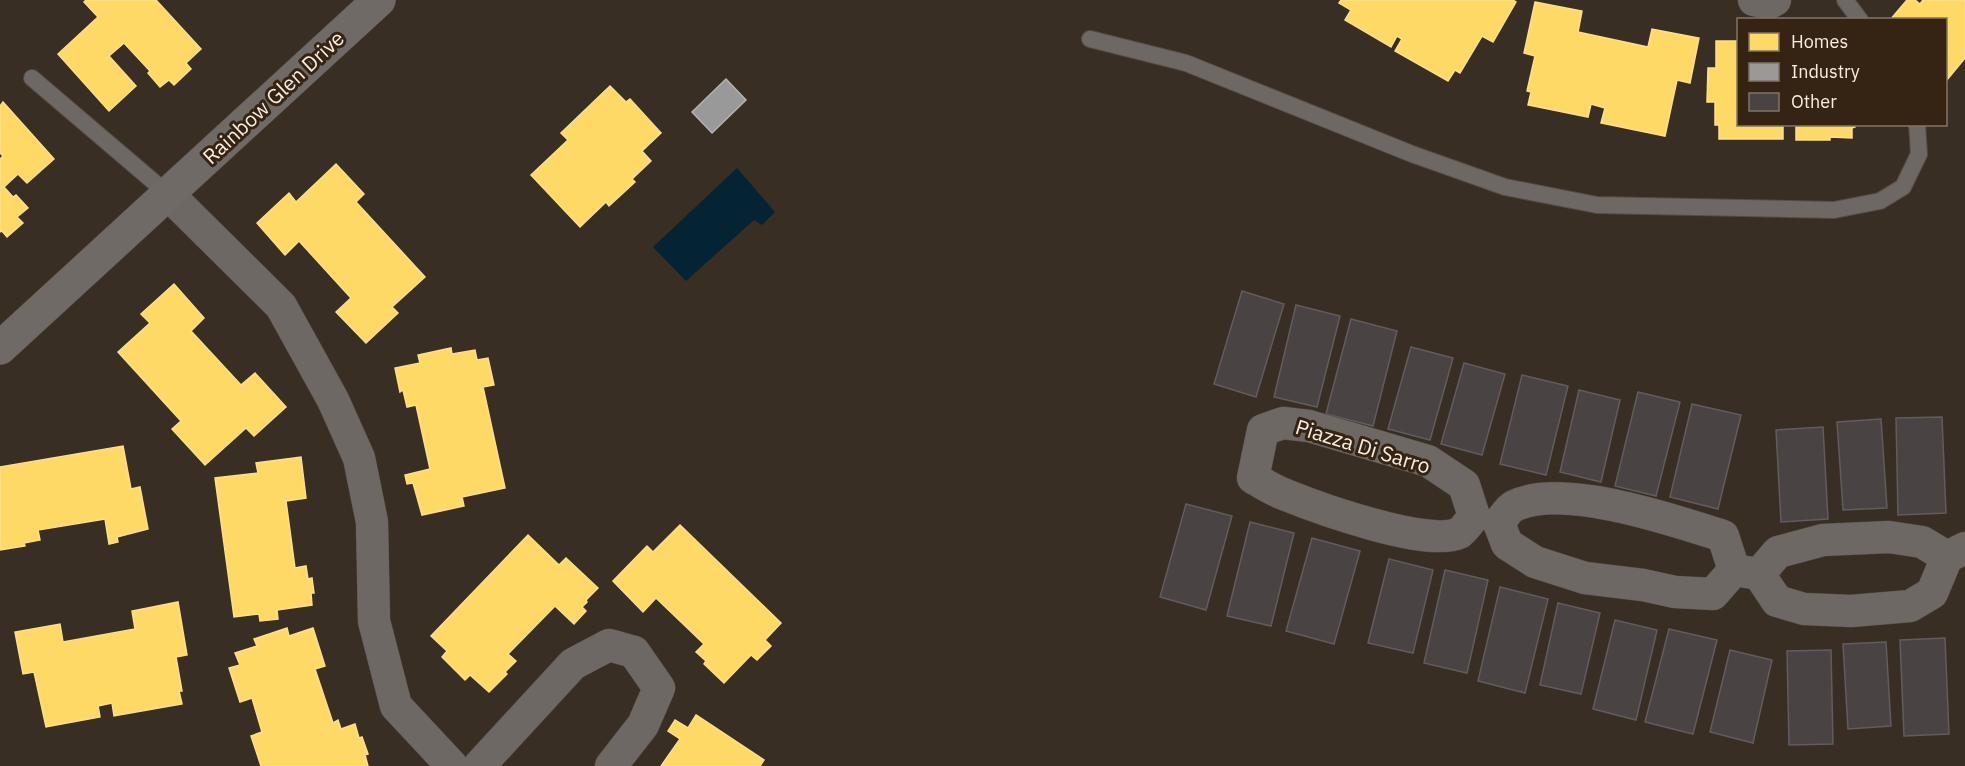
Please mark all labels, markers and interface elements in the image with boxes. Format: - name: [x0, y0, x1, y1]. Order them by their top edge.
- legend: [1737, 18, 1947, 126]
- street label: Rainbow Glen Drive: [196, 24, 350, 170]
- text: Homes: [1791, 30, 1848, 53]
- text: Industry: [1791, 60, 1860, 83]
- text: Other: [1791, 90, 1837, 113]
- street label: Piazza Di Sarro: [1292, 412, 1434, 480]

